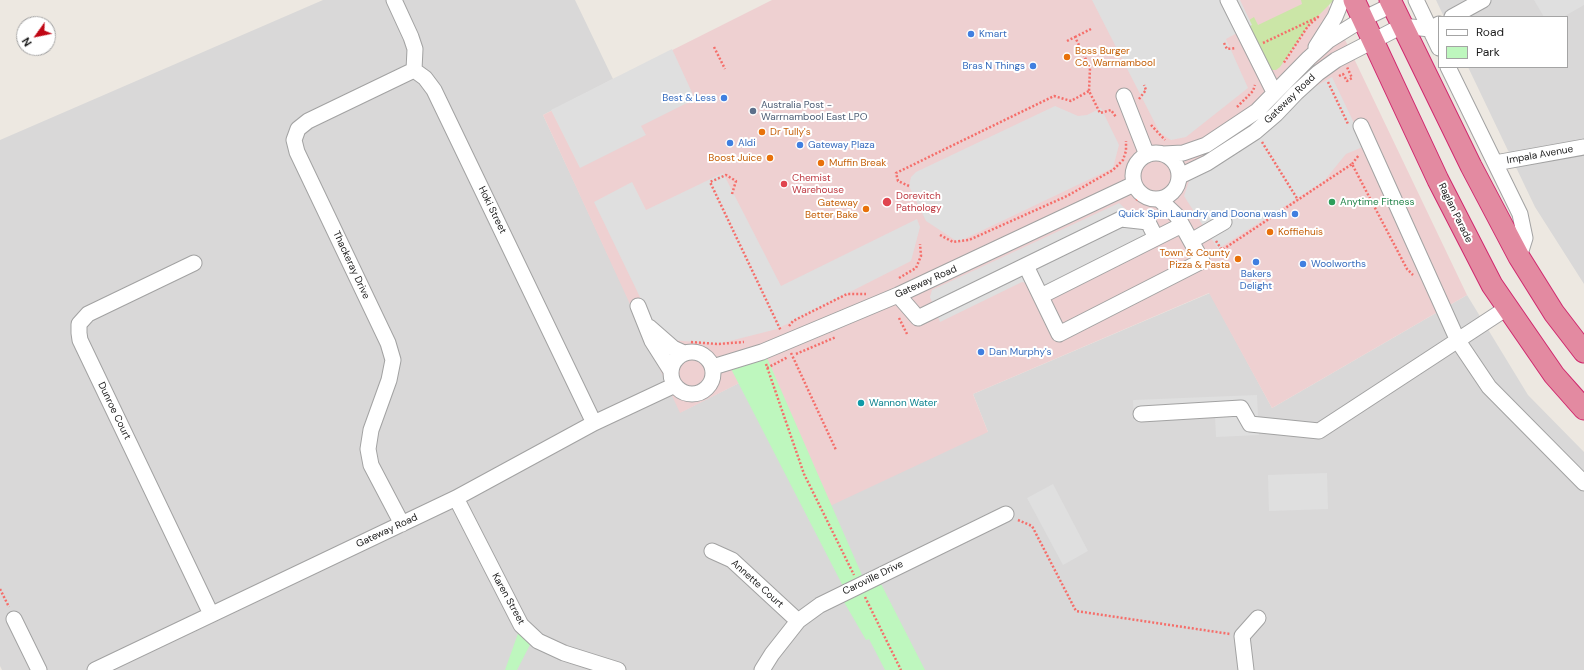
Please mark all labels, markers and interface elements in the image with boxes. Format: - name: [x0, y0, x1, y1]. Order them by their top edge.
- north arrow: [16, 16, 56, 56]
- legend: [1438, 16, 1568, 68]
- text: Road: [1476, 24, 1504, 40]
- place label: Kmart: [979, 28, 1007, 40]
- marker: Kmart: [966, 29, 976, 39]
- text: N: [19, 35, 35, 49]
- text: Park: [1476, 44, 1500, 60]
- place label: Boss Burger Co. Warrnambool: [1075, 45, 1155, 68]
- marker: Boss Burger Co. Warrnambool: [1062, 52, 1072, 62]
- place label: Bras N Things: [962, 60, 1025, 72]
- marker: Bras N Things: [1028, 61, 1038, 71]
- street label: Gateway Road: [1262, 72, 1318, 126]
- place label: Best & Less: [662, 92, 716, 104]
- marker: Best & Less: [719, 93, 729, 103]
- place label: Australia Post - Warrnambool East LPO: [761, 99, 867, 122]
- marker: Australia Post - Warrnambool East LPO: [748, 106, 758, 116]
- place label: Dr Tully's: [770, 126, 811, 138]
- marker: Dr Tully's: [757, 127, 767, 137]
- place label: Aldi: [738, 137, 756, 149]
- marker: Aldi: [725, 138, 735, 148]
- place label: Gateway Plaza: [808, 139, 875, 151]
- marker: Gateway Plaza: [795, 140, 805, 150]
- street label: Impala Avenue: [1506, 143, 1574, 167]
- place label: Boost Juice: [708, 152, 762, 164]
- marker: Boost Juice: [765, 153, 775, 163]
- place label: Muffin Break: [829, 157, 886, 169]
- marker: Muffin Break: [816, 158, 826, 168]
- place label: Chemist Warehouse: [792, 172, 844, 196]
- marker: Chemist Warehouse: [779, 179, 789, 189]
- street label: Raglan Parade: [1435, 181, 1475, 245]
- street label: Hoki Street: [475, 184, 509, 236]
- place label: Dorevitch Pathology: [896, 190, 942, 214]
- marker: Dorevitch Pathology: [881, 196, 893, 208]
- place label: Anytime Fitness: [1340, 196, 1414, 208]
- place label: Gateway Better Bake: [805, 197, 858, 220]
- marker: Anytime Fitness: [1327, 197, 1337, 207]
- marker: Gateway Better Bake: [861, 204, 871, 214]
- place label: Quick Spin Laundry and Doona wash: [1118, 208, 1287, 220]
- marker: Quick Spin Laundry and Doona wash: [1290, 209, 1300, 219]
- place label: Koffiehuis: [1278, 226, 1323, 238]
- marker: Koffiehuis: [1265, 227, 1275, 237]
- street label: Thackeray Drive: [330, 229, 372, 301]
- place label: Town & County Pizza & Pasta: [1159, 247, 1230, 270]
- marker: Town & County Pizza & Pasta: [1233, 254, 1243, 264]
- marker: Bakers Delight: [1251, 257, 1261, 267]
- place label: Woolworths: [1311, 258, 1366, 270]
- marker: Woolworths: [1298, 259, 1308, 269]
- street label: Gateway Road: [893, 263, 959, 301]
- place label: Bakers Delight: [1240, 268, 1272, 292]
- place label: Dan Murphy's: [989, 346, 1052, 358]
- marker: Dan Murphy's: [976, 347, 986, 357]
- street label: Dunroe Court: [95, 380, 133, 442]
- place label: Wannon Water: [869, 397, 937, 409]
- marker: Wannon Water: [856, 398, 866, 408]
- street label: Gateway Road: [354, 512, 420, 550]
- street label: Annette Court: [728, 557, 786, 611]
- street label: Caroville Drive: [841, 558, 905, 598]
- street label: Karen Street: [489, 571, 527, 627]

